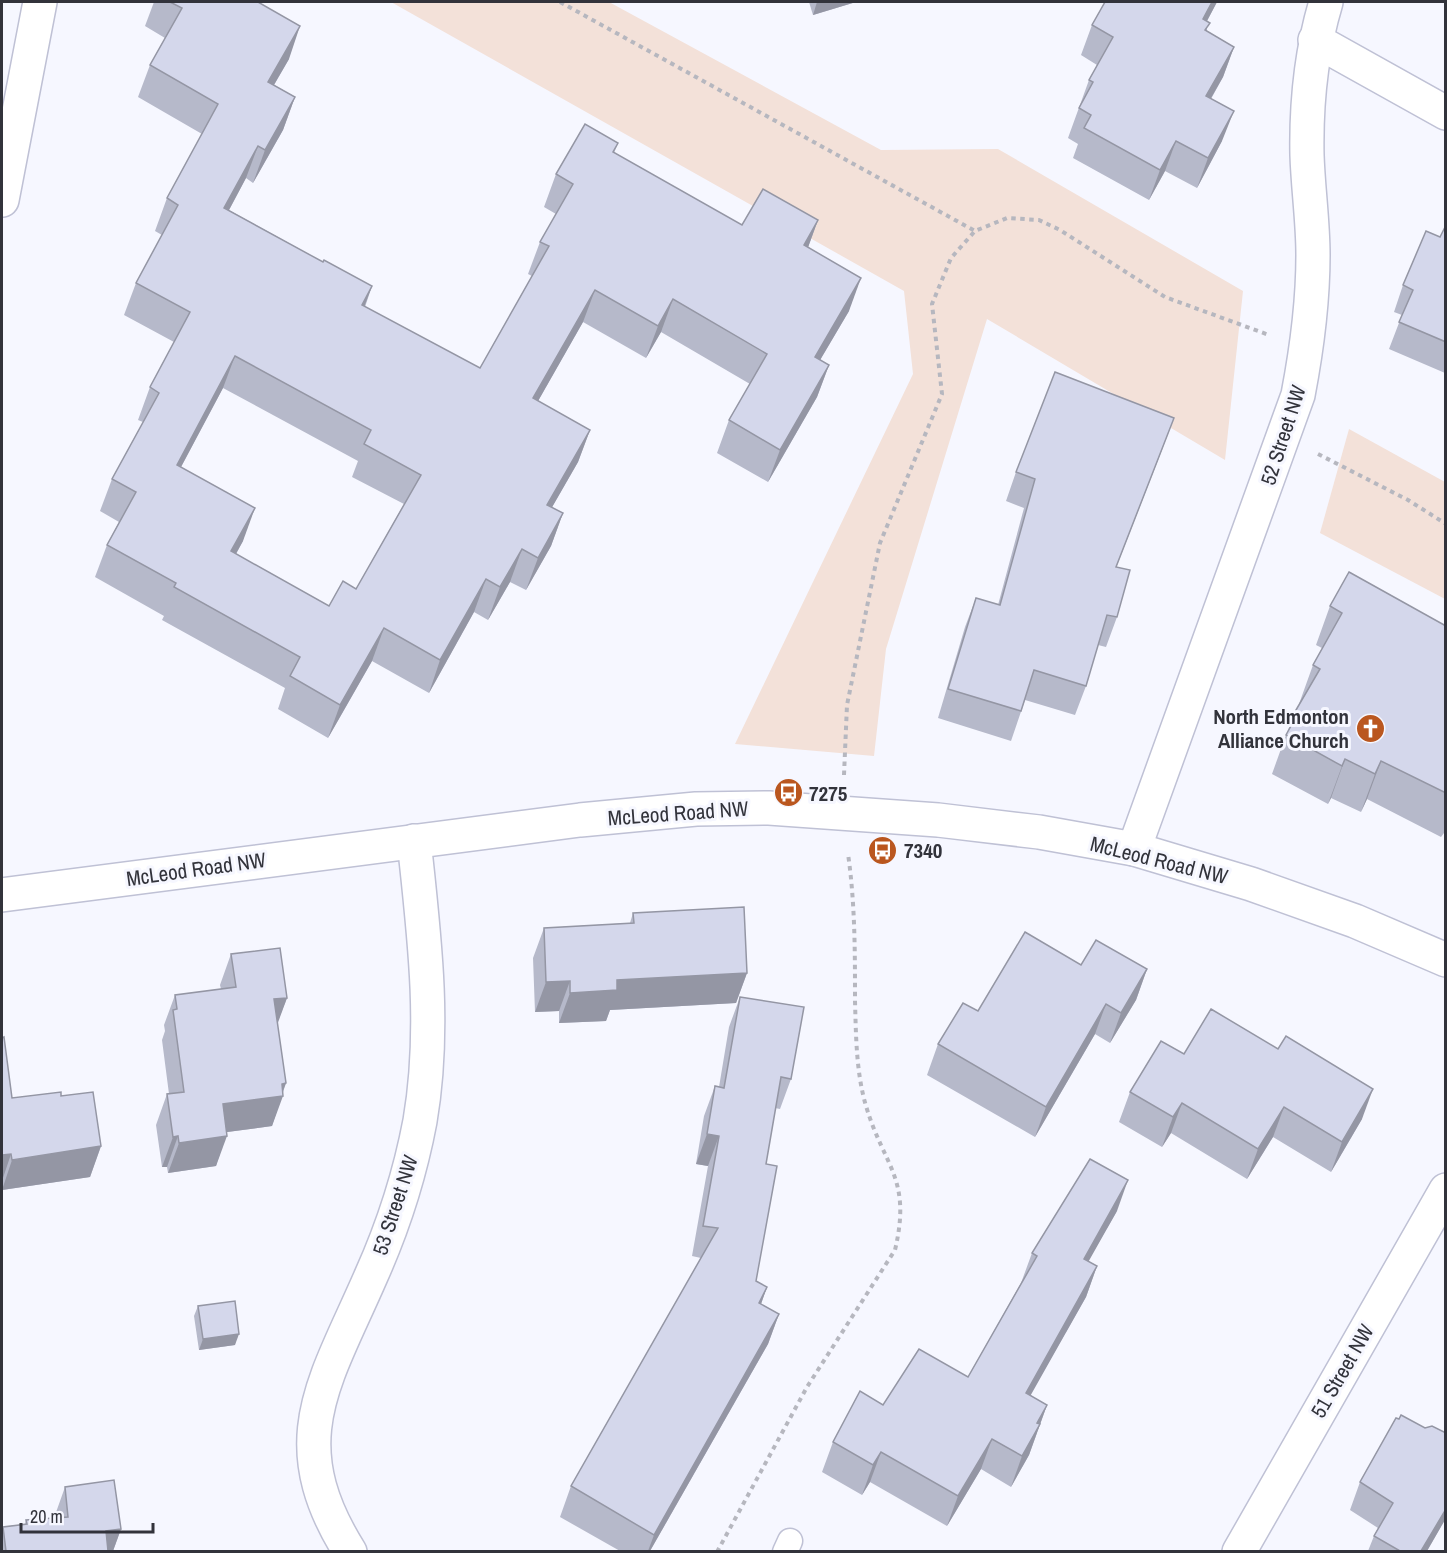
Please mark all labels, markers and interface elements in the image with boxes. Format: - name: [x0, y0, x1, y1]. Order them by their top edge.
- street label: 52 Street NW: [1253, 381, 1313, 489]
- place label: North Edmonton Alliance Church: [1213, 702, 1349, 755]
- church icon: North Edmonton Alliance Church: [1354, 712, 1386, 744]
- bus stop icon: 7275: [772, 777, 804, 809]
- place label: 7275: [809, 779, 848, 808]
- street label: McLeod Road NW: [607, 794, 750, 832]
- street label: McLeod Road NW: [1087, 829, 1231, 891]
- bus stop icon: 7340: [867, 834, 899, 866]
- place label: 7340: [904, 836, 942, 865]
- street label: McLeod Road NW: [124, 845, 268, 893]
- street label: 53 Street NW: [365, 1151, 425, 1259]
- street label: 51 Street NW: [1304, 1318, 1381, 1423]
- scale bar: [21, 1496, 153, 1534]
- text: 20 m: [30, 1504, 63, 1529]

